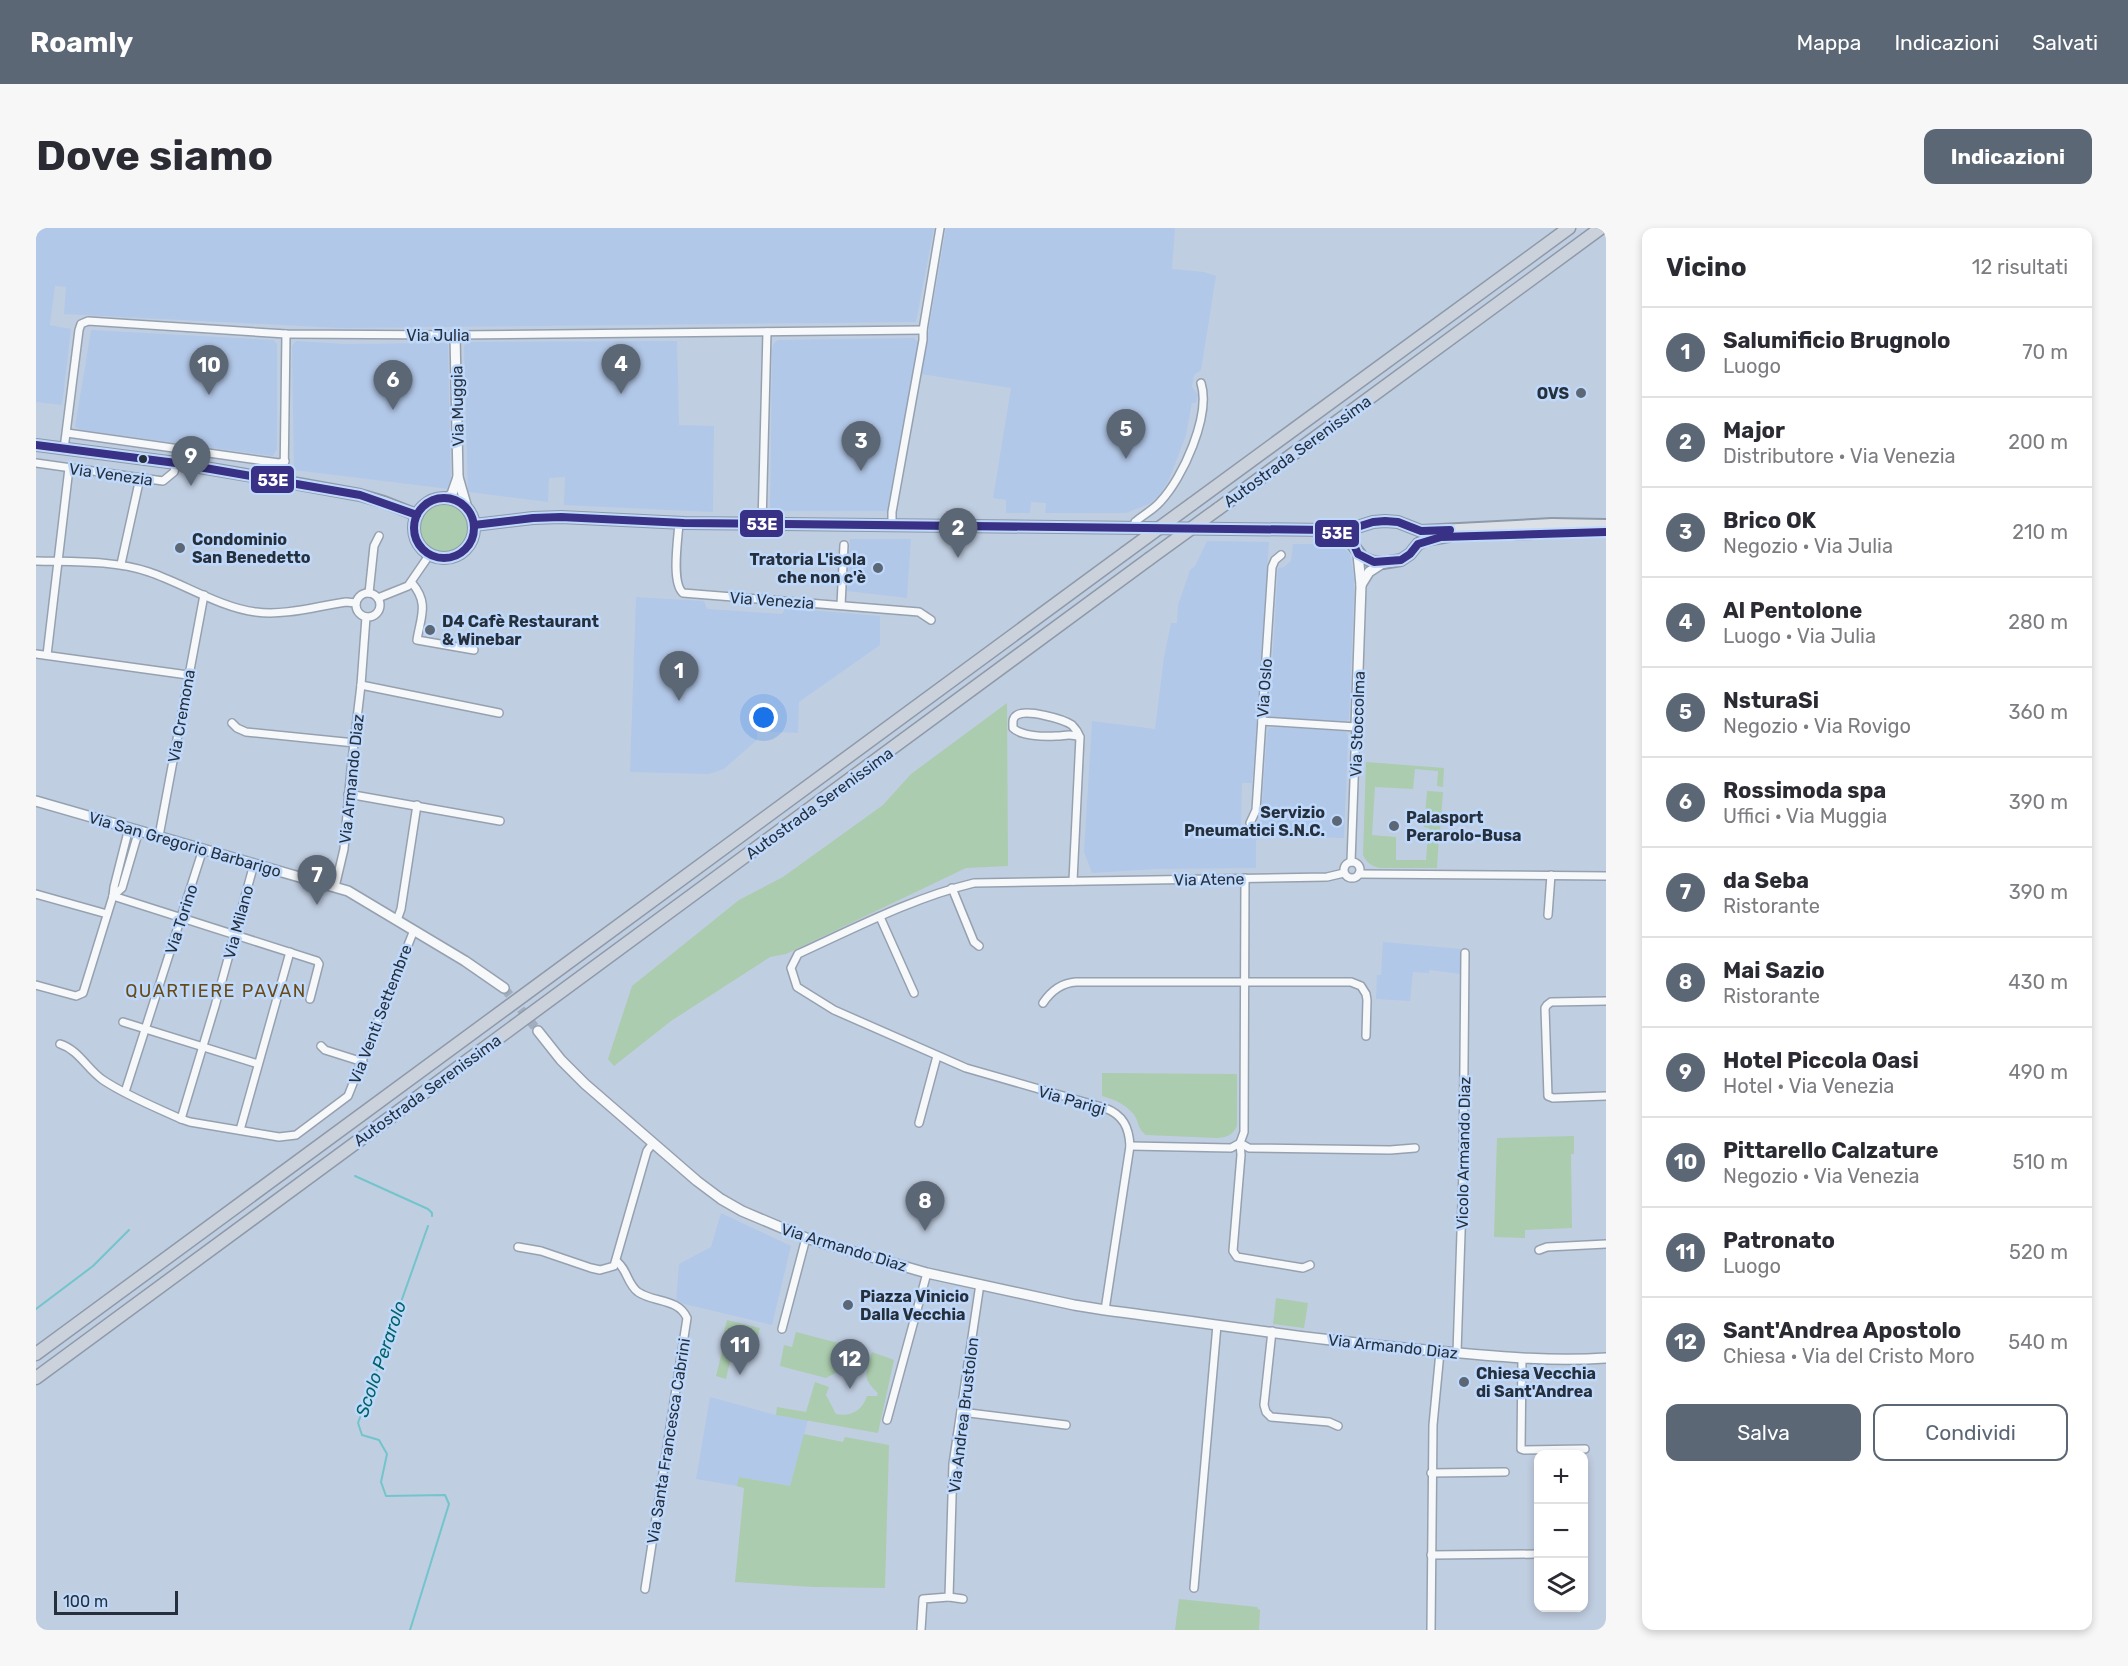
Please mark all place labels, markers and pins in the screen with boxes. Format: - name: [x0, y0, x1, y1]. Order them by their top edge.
- pin: 4: [602, 344, 640, 394]
- pin: 10: [190, 346, 228, 395]
- pin: 6: [374, 360, 412, 410]
- place label: OVS: [1537, 384, 1569, 403]
- marker: OVS: [1574, 386, 1588, 400]
- pin: 5: [1106, 410, 1146, 459]
- pin: 3: [842, 422, 880, 471]
- pin: 9: [172, 436, 210, 486]
- unlabelled marker: [137, 453, 149, 465]
- pin: 2: [938, 508, 978, 558]
- place label: Condominio San Benedetto: [192, 530, 311, 567]
- marker: Condominio San Benedetto: [173, 541, 187, 555]
- place label: Tratoria L'isola che non c'è: [749, 550, 866, 587]
- marker: Tratoria L'isola che non c'è: [871, 561, 885, 575]
- place label: D4 Cafè Restaurant & Winebar: [442, 612, 599, 649]
- marker: D4 Cafè Restaurant & Winebar: [423, 623, 437, 637]
- pin: 1: [660, 652, 698, 701]
- place label: Servizio Pneumatici S.N.C.: [1184, 803, 1325, 840]
- place label: Palasport Perarolo-Busa: [1406, 808, 1522, 845]
- marker: Servizio Pneumatici S.N.C.: [1330, 814, 1344, 828]
- marker: Palasport Perarolo-Busa: [1387, 819, 1401, 833]
- pin: 7: [298, 856, 336, 905]
- pin: 8: [906, 1182, 944, 1231]
- place label: Piazza Vinicio Dalla Vecchia: [860, 1287, 969, 1324]
- marker: Piazza Vinicio Dalla Vecchia: [841, 1298, 855, 1312]
- pin: 11: [720, 1326, 760, 1375]
- pin: 12: [830, 1340, 870, 1389]
- place label: Chiesa Vecchia di Sant'Andrea: [1476, 1364, 1596, 1401]
- marker: Chiesa Vecchia di Sant'Andrea: [1457, 1375, 1471, 1389]

